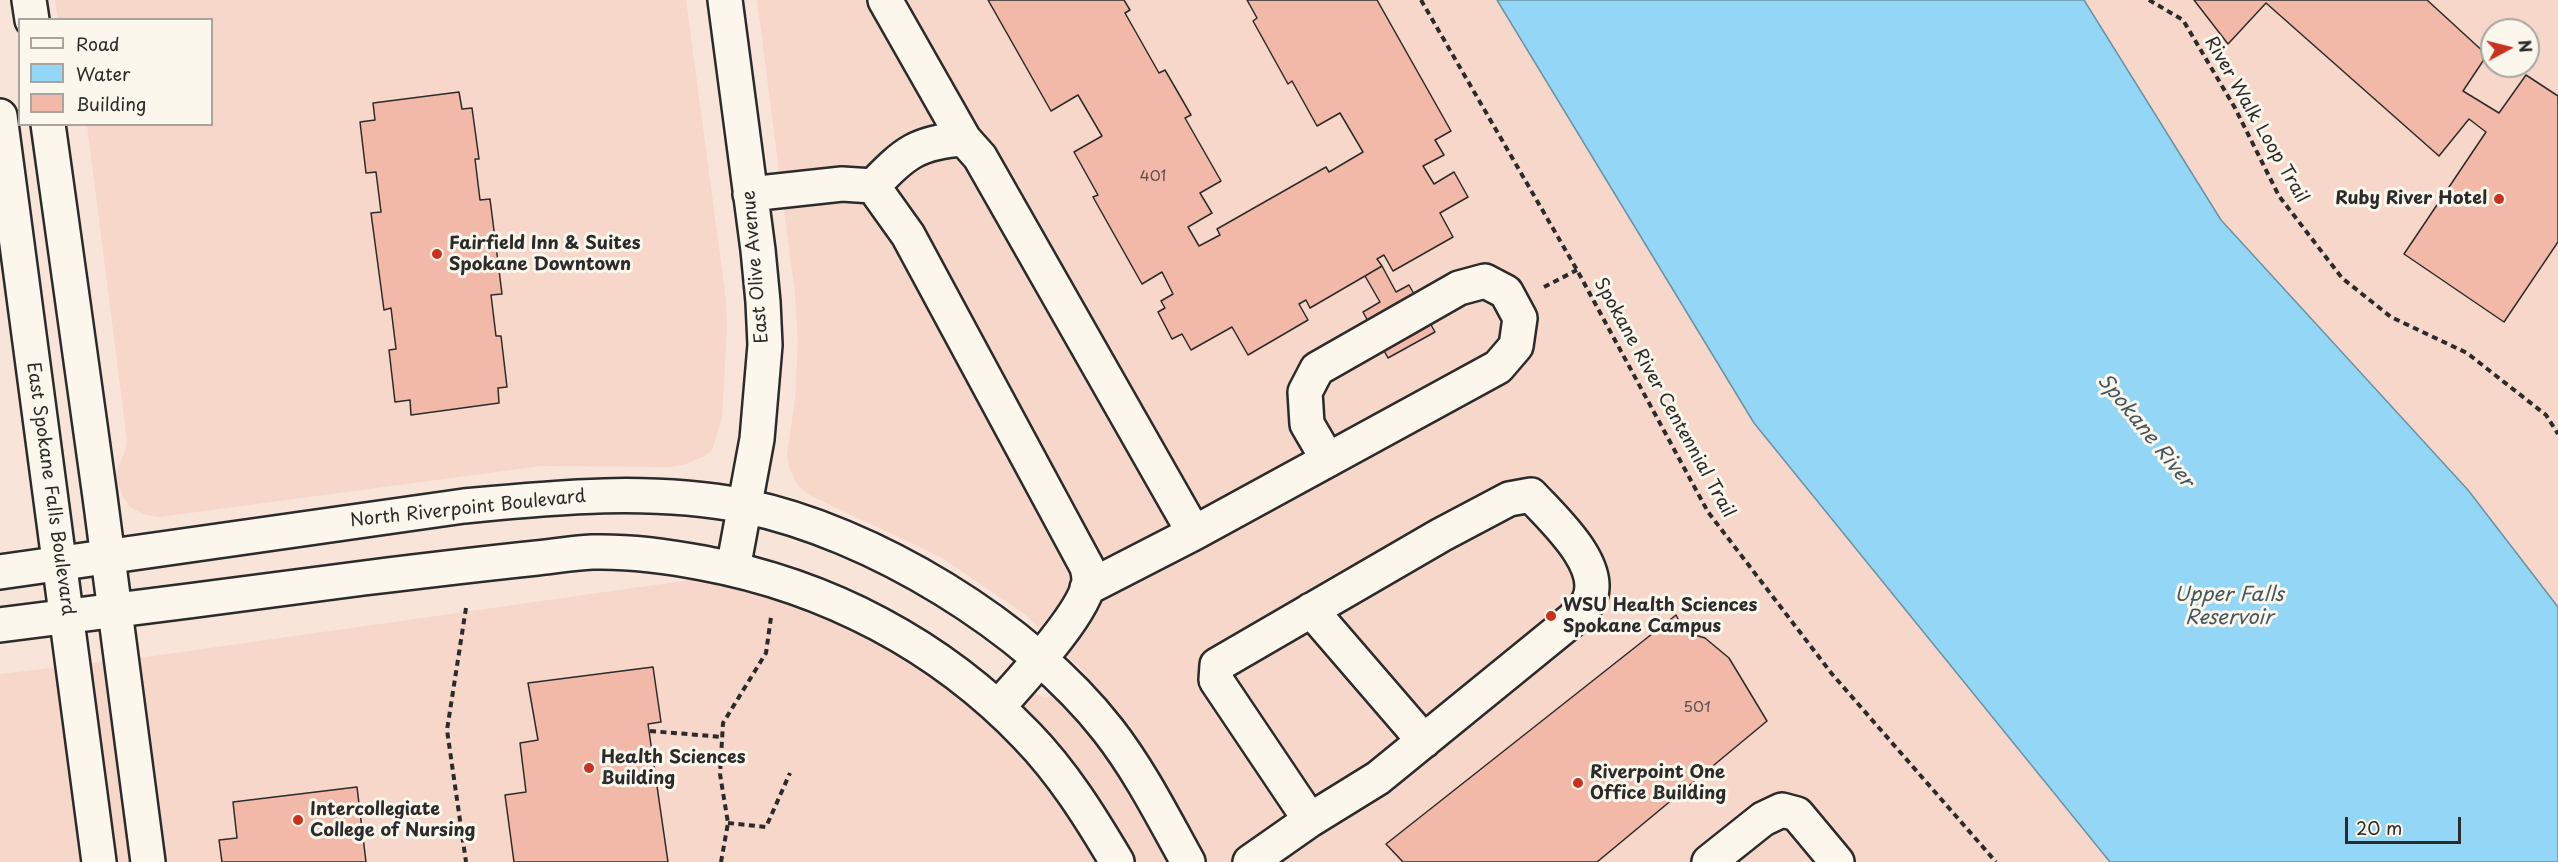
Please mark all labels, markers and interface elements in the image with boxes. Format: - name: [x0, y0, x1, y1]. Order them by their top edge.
- legend: [18, 18, 213, 126]
- north arrow: [2480, 18, 2540, 78]
- text: Road: [76, 30, 120, 57]
- street label: River Walk Loop Trail: [2199, 33, 2313, 207]
- text: N: [2513, 38, 2539, 54]
- text: Water: [76, 60, 130, 87]
- text: Building: [76, 90, 146, 117]
- house number: 401: [1140, 168, 1166, 186]
- place label: Ruby River Hotel: [2335, 188, 2487, 210]
- street label: East Olive Avenue: [739, 190, 773, 344]
- marker: Ruby River Hotel: [2492, 192, 2506, 206]
- place label: Fairfield Inn & Suites Spokane Downtown: [449, 233, 640, 276]
- marker: Fairfield Inn & Suites Spokane Downtown: [430, 247, 444, 261]
- street label: Spokane River Centennial Trail: [1589, 274, 1739, 522]
- street label: East Spokane Falls Boulevard: [22, 361, 78, 617]
- water label: Spokane River: [2092, 369, 2198, 493]
- street label: North Riverpoint Boulevard: [349, 486, 587, 532]
- water label: Upper Falls Reservoir: [2174, 583, 2284, 630]
- place label: WSU Health Sciences Spokane Campus: [1563, 595, 1757, 638]
- marker: WSU Health Sciences Spokane Campus: [1544, 609, 1558, 623]
- house number: 501: [1683, 699, 1711, 717]
- place label: Health Sciences Building: [601, 747, 746, 789]
- marker: Health Sciences Building: [582, 761, 596, 775]
- place label: Riverpoint One Office Building: [1590, 762, 1726, 804]
- marker: Riverpoint One Office Building: [1571, 776, 1585, 790]
- place label: Intercollegiate College of Nursing: [310, 799, 475, 842]
- scale bar: [2348, 805, 2464, 843]
- marker: Intercollegiate College of Nursing: [291, 813, 305, 827]
- text: 20 m: [2356, 814, 2402, 841]

